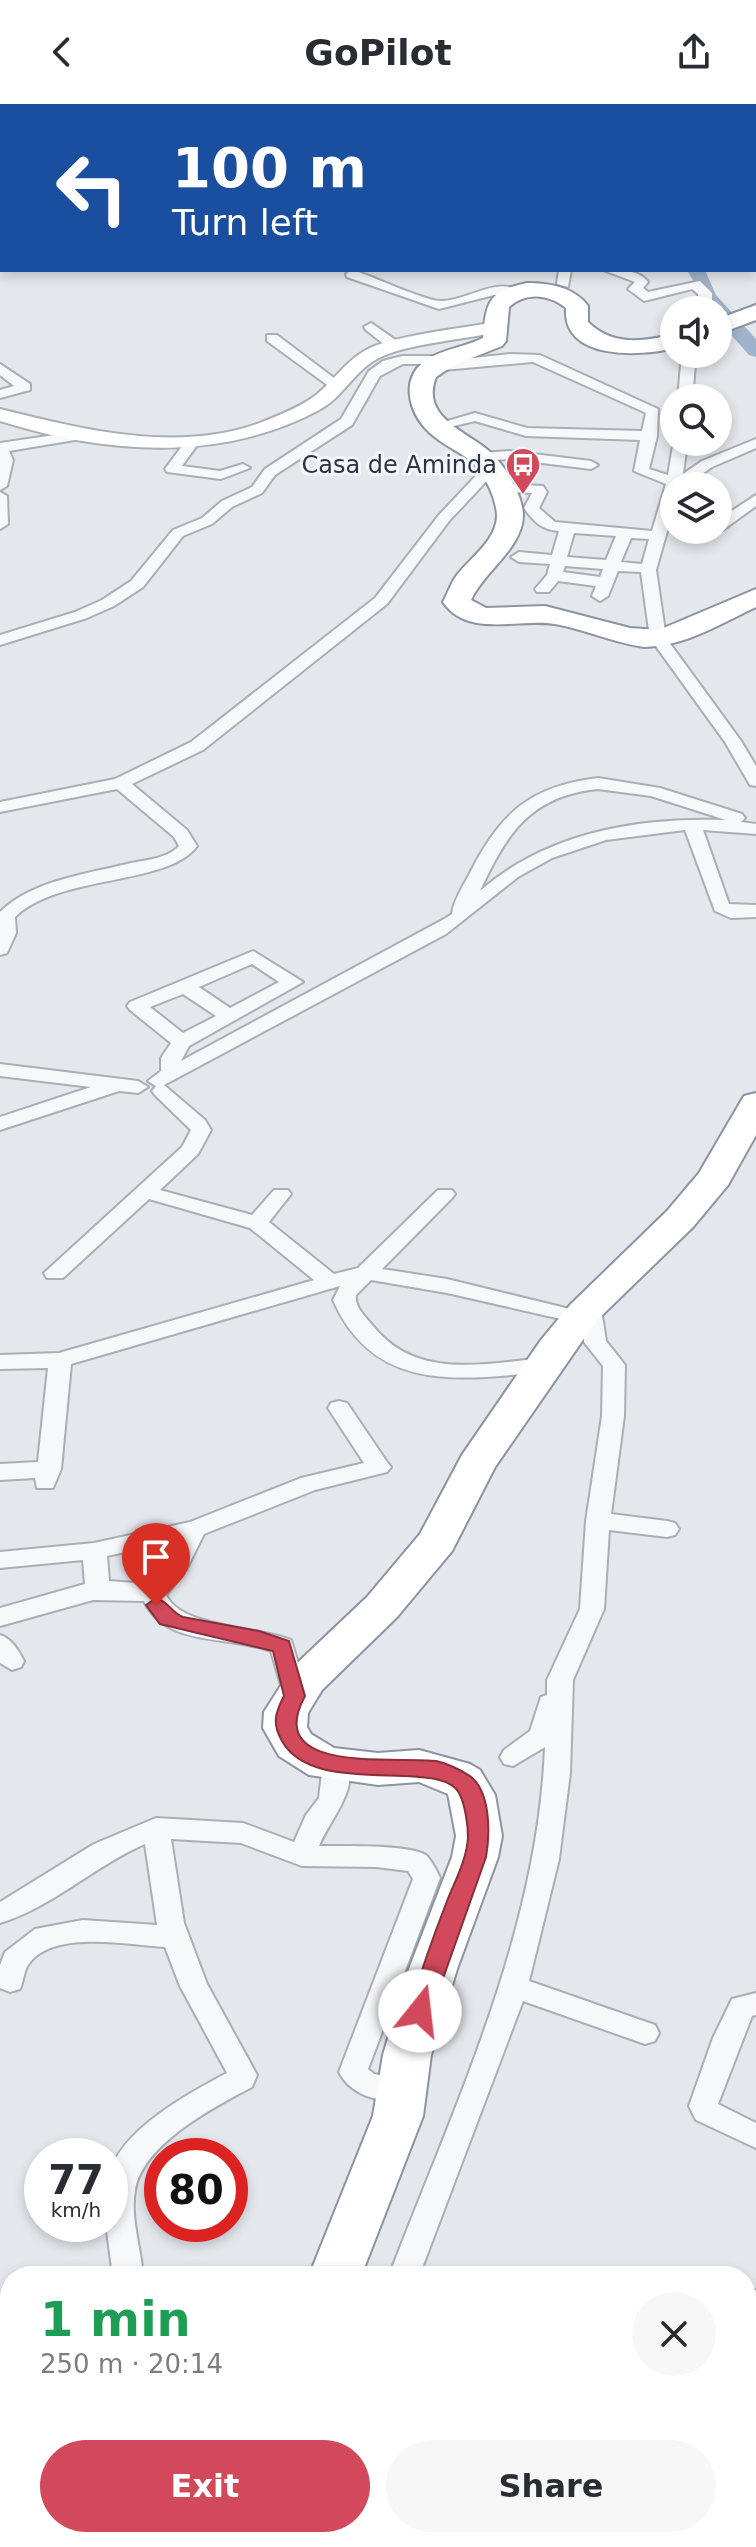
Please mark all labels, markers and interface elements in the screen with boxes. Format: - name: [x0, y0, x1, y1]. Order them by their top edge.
- icon: back: [40, 30, 84, 74]
- icon: share: [672, 30, 716, 74]
- text: GoPilot: [304, 32, 452, 73]
- text: 100 m: [172, 135, 367, 200]
- icon: left: [40, 136, 144, 240]
- text: Turn left: [172, 202, 318, 243]
- map controls: [660, 296, 732, 544]
- button: sound: [660, 296, 732, 368]
- button: search: [660, 384, 732, 456]
- bus stop icon: Casa de Aminda: [504, 446, 542, 496]
- place label: Casa de Aminda: [301, 451, 497, 479]
- button: layers: [660, 472, 732, 544]
- pin: [122, 1523, 190, 1605]
- icon: arrive: [134, 1535, 178, 1579]
- position arrow: [378, 1969, 462, 2053]
- speed limit sign: 80: [144, 2138, 248, 2242]
- text: 77: [48, 2157, 104, 2203]
- text: km/h: [51, 2198, 101, 2222]
- text: 1 min: [40, 2291, 191, 2347]
- button: close: [632, 2292, 716, 2376]
- text: 250 m · 20:14: [40, 2349, 223, 2379]
- button: Exit: [40, 2440, 370, 2532]
- button: Share: [386, 2440, 716, 2532]

